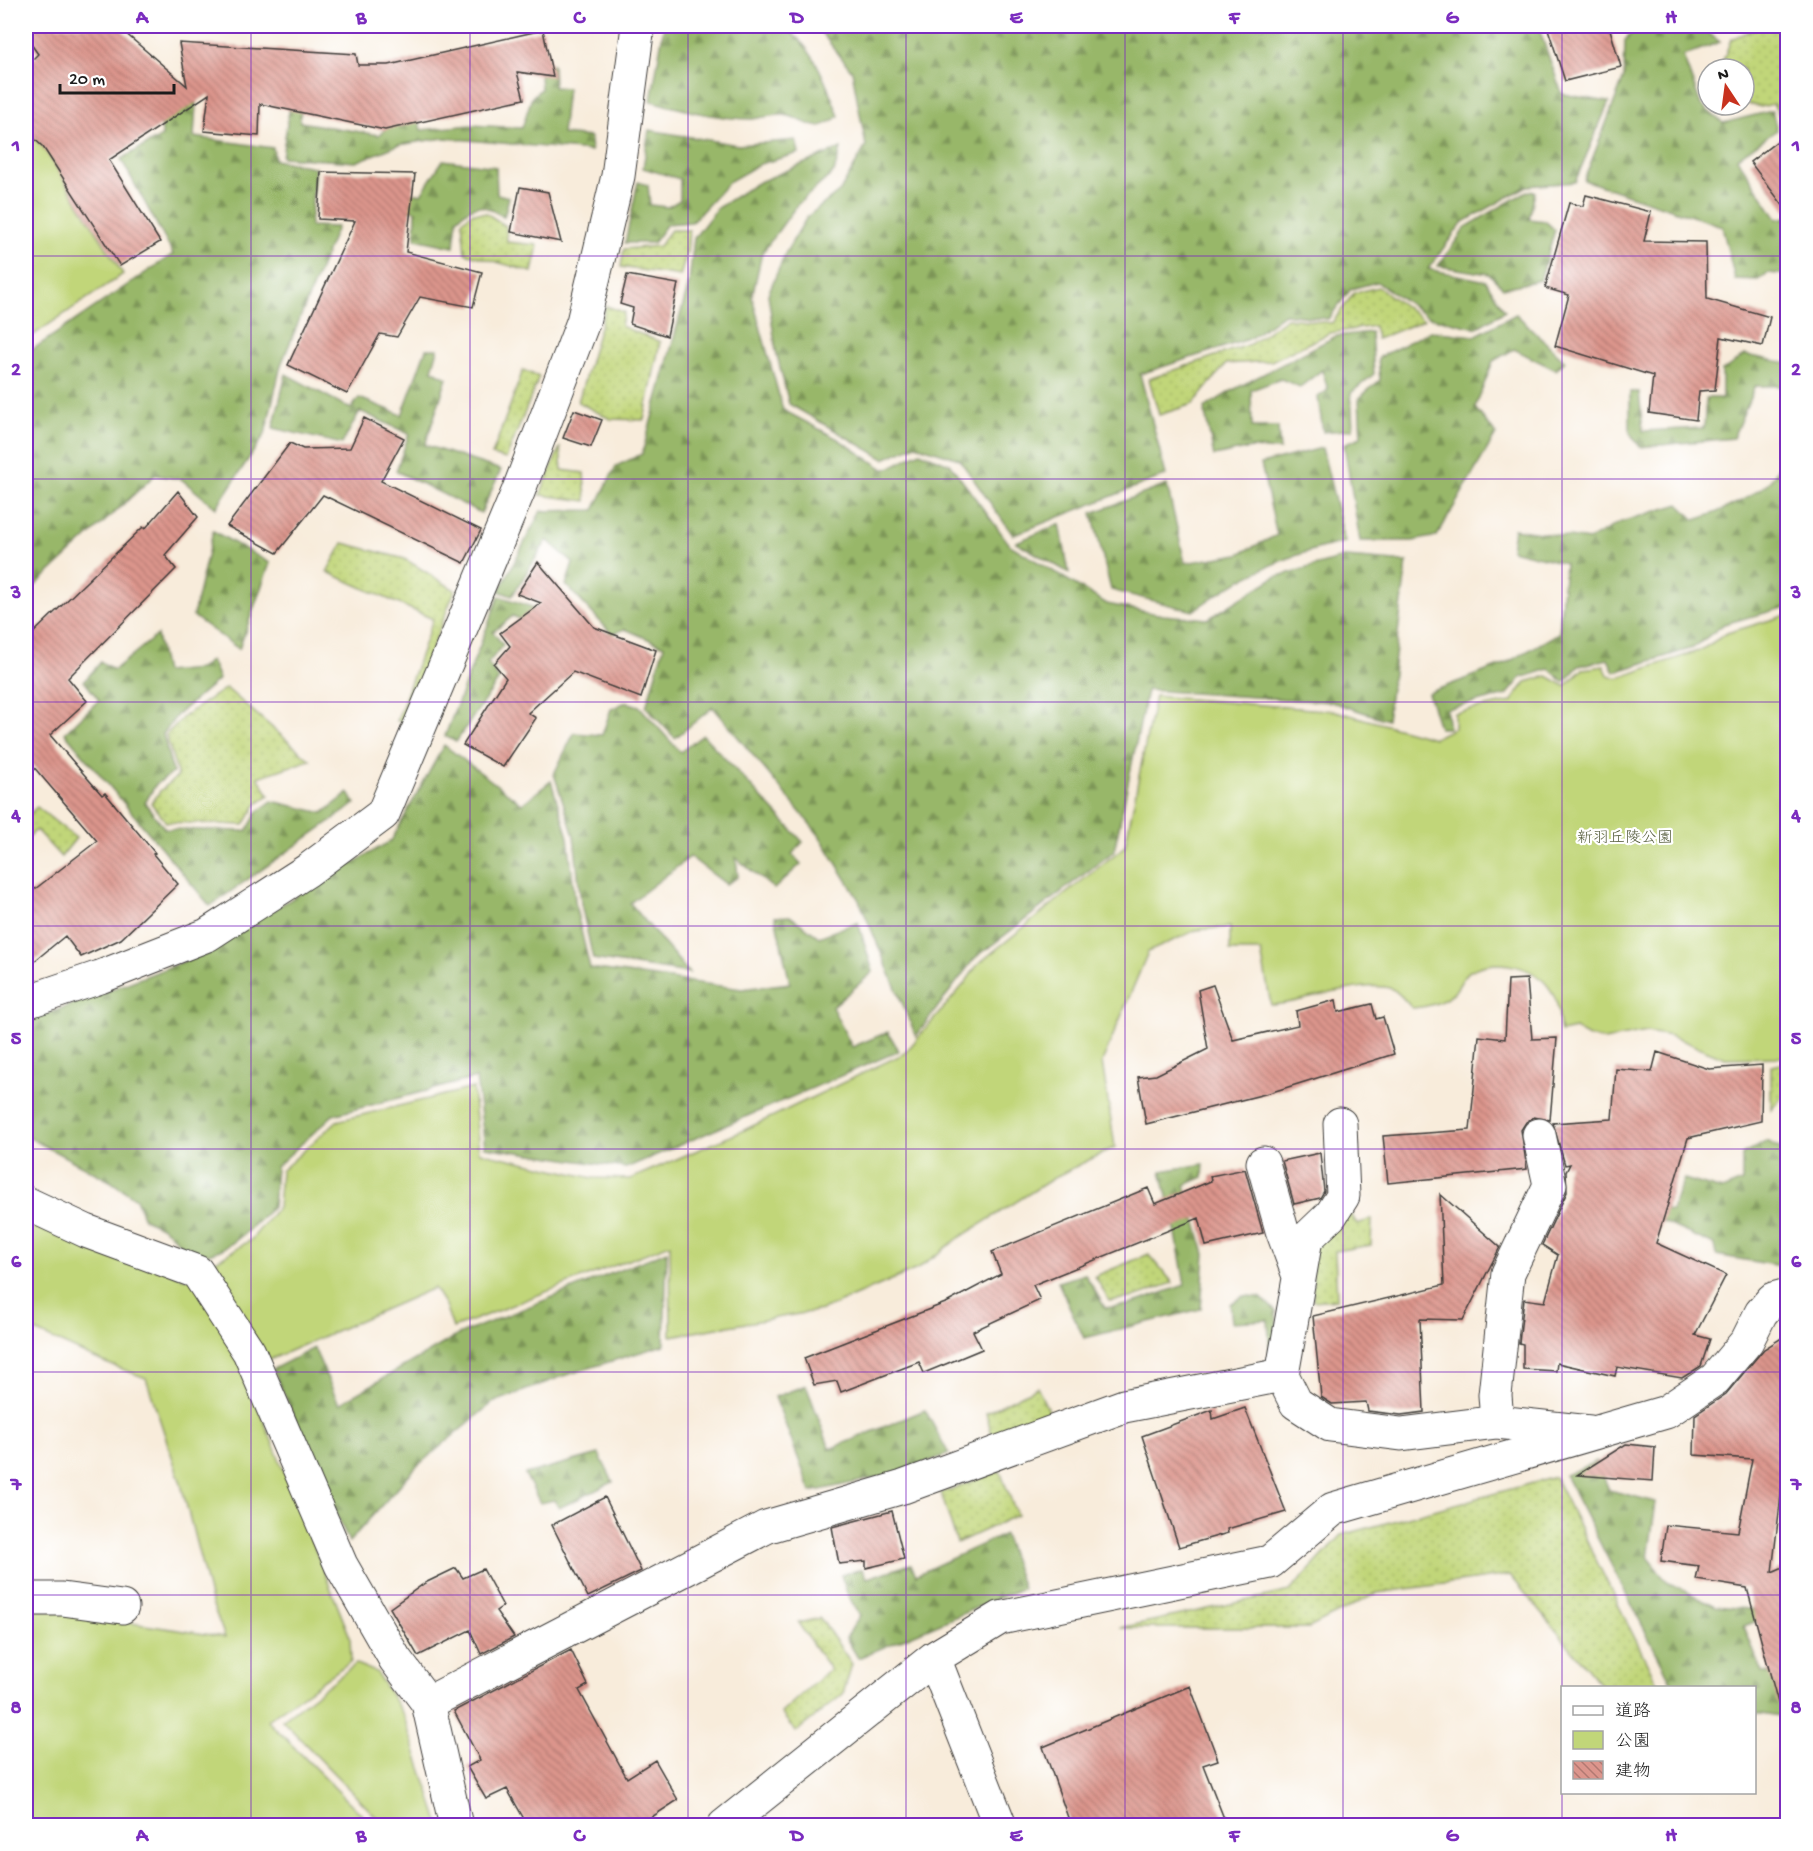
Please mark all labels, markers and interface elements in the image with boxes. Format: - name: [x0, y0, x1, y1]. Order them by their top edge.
- text: A: [135, 8, 150, 31]
- text: B: [355, 8, 367, 31]
- text: C: [573, 8, 587, 31]
- text: D: [788, 8, 804, 31]
- text: E: [1010, 8, 1024, 31]
- text: F: [1228, 8, 1241, 31]
- text: G: [1446, 8, 1460, 31]
- text: H: [1665, 8, 1677, 31]
- scale bar: [60, 57, 174, 95]
- north arrow: [1696, 57, 1756, 117]
- text: N: [1716, 65, 1731, 86]
- text: 20 m: [69, 70, 105, 91]
- text: 1: [11, 136, 20, 159]
- text: 1: [1791, 136, 1800, 159]
- text: 2: [11, 360, 21, 383]
- text: 2: [1791, 360, 1801, 383]
- text: 3: [10, 583, 21, 606]
- text: 3: [1790, 583, 1801, 606]
- text: 4: [10, 806, 21, 829]
- text: 4: [1790, 806, 1801, 829]
- park label: 新羽丘陵公園: [1577, 829, 1673, 849]
- text: 5: [11, 1029, 22, 1052]
- text: 5: [1791, 1029, 1802, 1052]
- text: 6: [11, 1252, 22, 1275]
- text: 6: [1791, 1252, 1802, 1275]
- text: 7: [10, 1475, 23, 1498]
- text: 7: [1790, 1475, 1803, 1498]
- legend: [1561, 1686, 1756, 1794]
- text: 8: [11, 1698, 22, 1721]
- text: 8: [1791, 1698, 1802, 1721]
- text: 道路: [1615, 1701, 1651, 1723]
- text: 公園: [1615, 1732, 1651, 1753]
- text: 建物: [1615, 1761, 1651, 1783]
- text: A: [135, 1826, 150, 1849]
- text: B: [355, 1826, 367, 1849]
- text: C: [573, 1826, 587, 1849]
- text: D: [788, 1826, 804, 1849]
- text: E: [1010, 1826, 1024, 1849]
- text: F: [1228, 1826, 1241, 1849]
- text: G: [1446, 1826, 1460, 1849]
- text: H: [1665, 1826, 1677, 1849]

